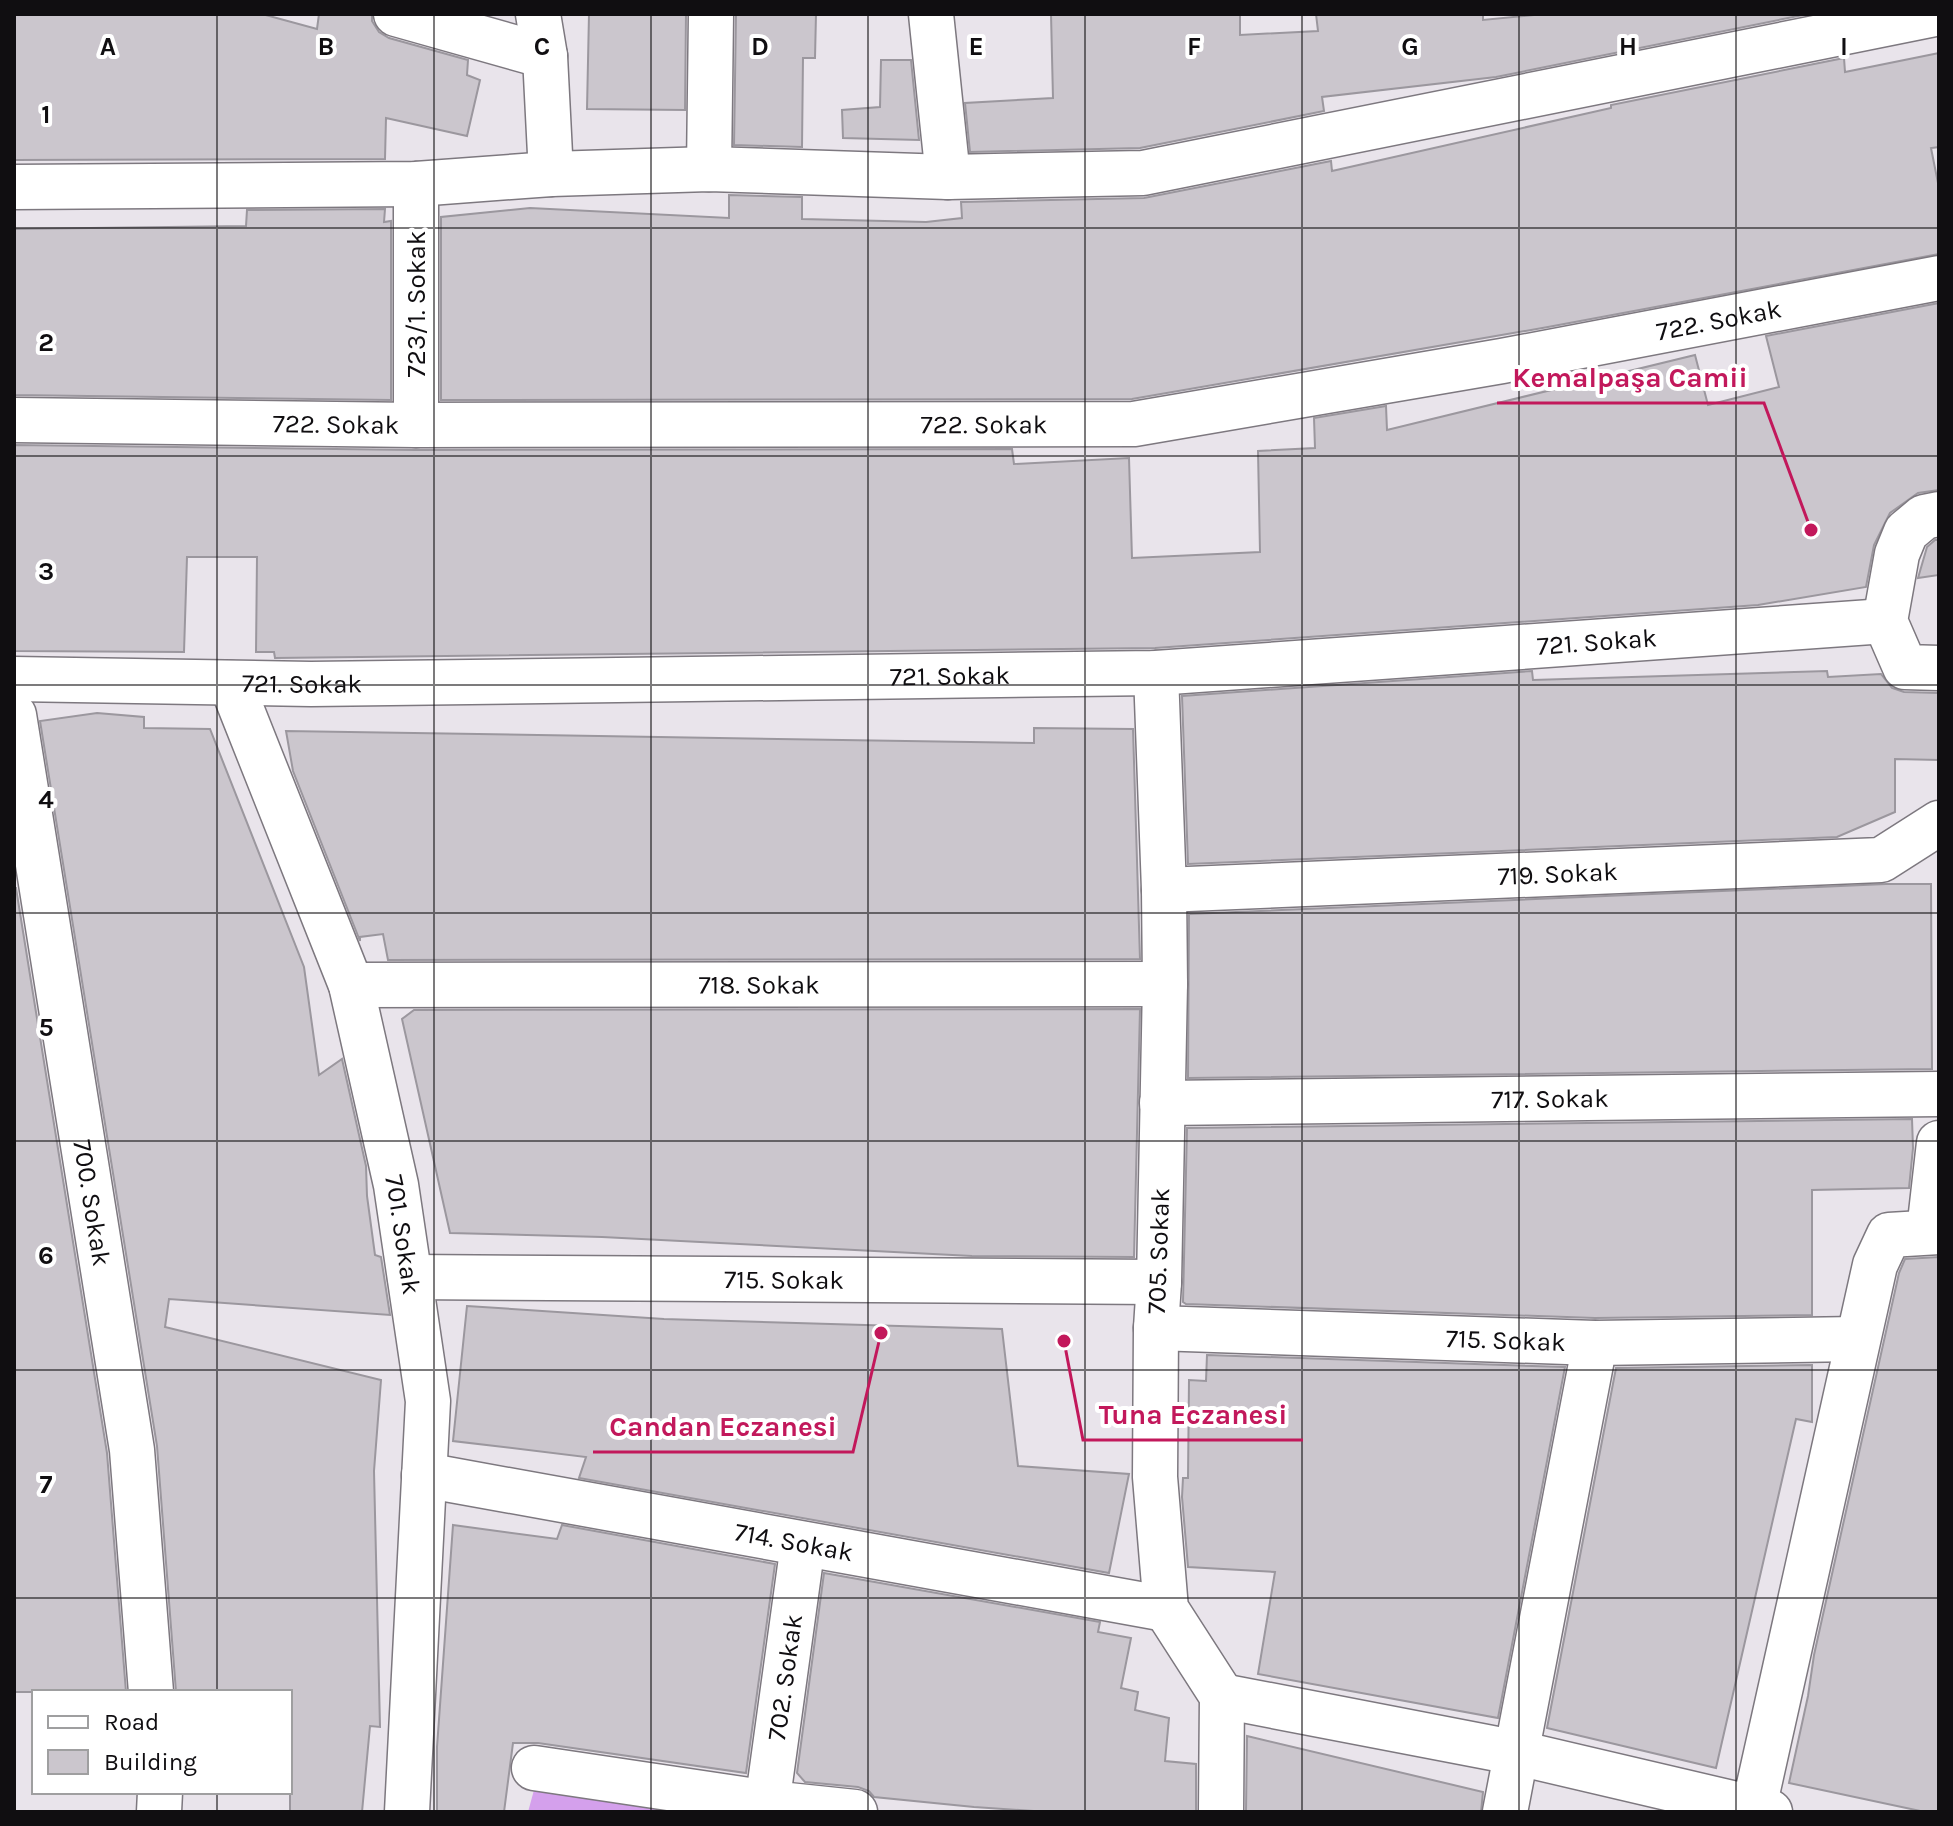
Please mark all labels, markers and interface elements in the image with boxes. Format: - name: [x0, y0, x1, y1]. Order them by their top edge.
- text: A: [100, 31, 116, 62]
- text: B: [318, 31, 334, 62]
- text: C: [534, 31, 550, 62]
- text: D: [751, 31, 769, 62]
- text: E: [968, 31, 984, 62]
- text: F: [1187, 31, 1201, 62]
- text: G: [1401, 31, 1419, 62]
- text: H: [1619, 31, 1637, 62]
- text: I: [1840, 31, 1848, 62]
- text: 1: [41, 99, 51, 130]
- street label: 723/1. Sokak: [401, 231, 432, 377]
- street label: 722. Sokak: [1654, 293, 1784, 347]
- text: 2: [38, 327, 54, 358]
- callout: Kemalpaşa Camii: [1497, 351, 1764, 403]
- text: Kemalpaşa Camii: [1512, 361, 1748, 394]
- street label: 722. Sokak: [272, 408, 400, 441]
- street label: 722. Sokak: [921, 409, 1047, 440]
- text: 3: [38, 556, 54, 587]
- street label: 721. Sokak: [1536, 622, 1658, 662]
- street label: 721. Sokak: [890, 660, 1010, 692]
- street label: 721. Sokak: [242, 668, 362, 700]
- text: 4: [38, 784, 54, 815]
- street label: 719. Sokak: [1497, 856, 1618, 892]
- street label: 718. Sokak: [698, 969, 820, 1001]
- text: 5: [38, 1012, 54, 1043]
- street label: 717. Sokak: [1491, 1083, 1609, 1115]
- street label: 700. Sokak: [66, 1137, 117, 1268]
- street label: 701. Sokak: [378, 1172, 427, 1297]
- street label: 705. Sokak: [1141, 1187, 1176, 1315]
- text: 6: [38, 1240, 54, 1271]
- street label: 715. Sokak: [724, 1264, 844, 1296]
- street label: 715. Sokak: [1445, 1323, 1566, 1358]
- callout: Tuna Eczanesi: [1083, 1388, 1303, 1440]
- text: Tuna Eczanesi: [1099, 1398, 1287, 1431]
- callout: Candan Eczanesi: [593, 1400, 853, 1452]
- text: Candan Eczanesi: [609, 1410, 837, 1443]
- text: 7: [40, 1469, 53, 1500]
- street label: 714. Sokak: [732, 1516, 856, 1568]
- street label: 702. Sokak: [761, 1612, 809, 1742]
- legend: [32, 1690, 292, 1794]
- text: Road: [104, 1708, 159, 1736]
- text: Building: [104, 1748, 197, 1776]

